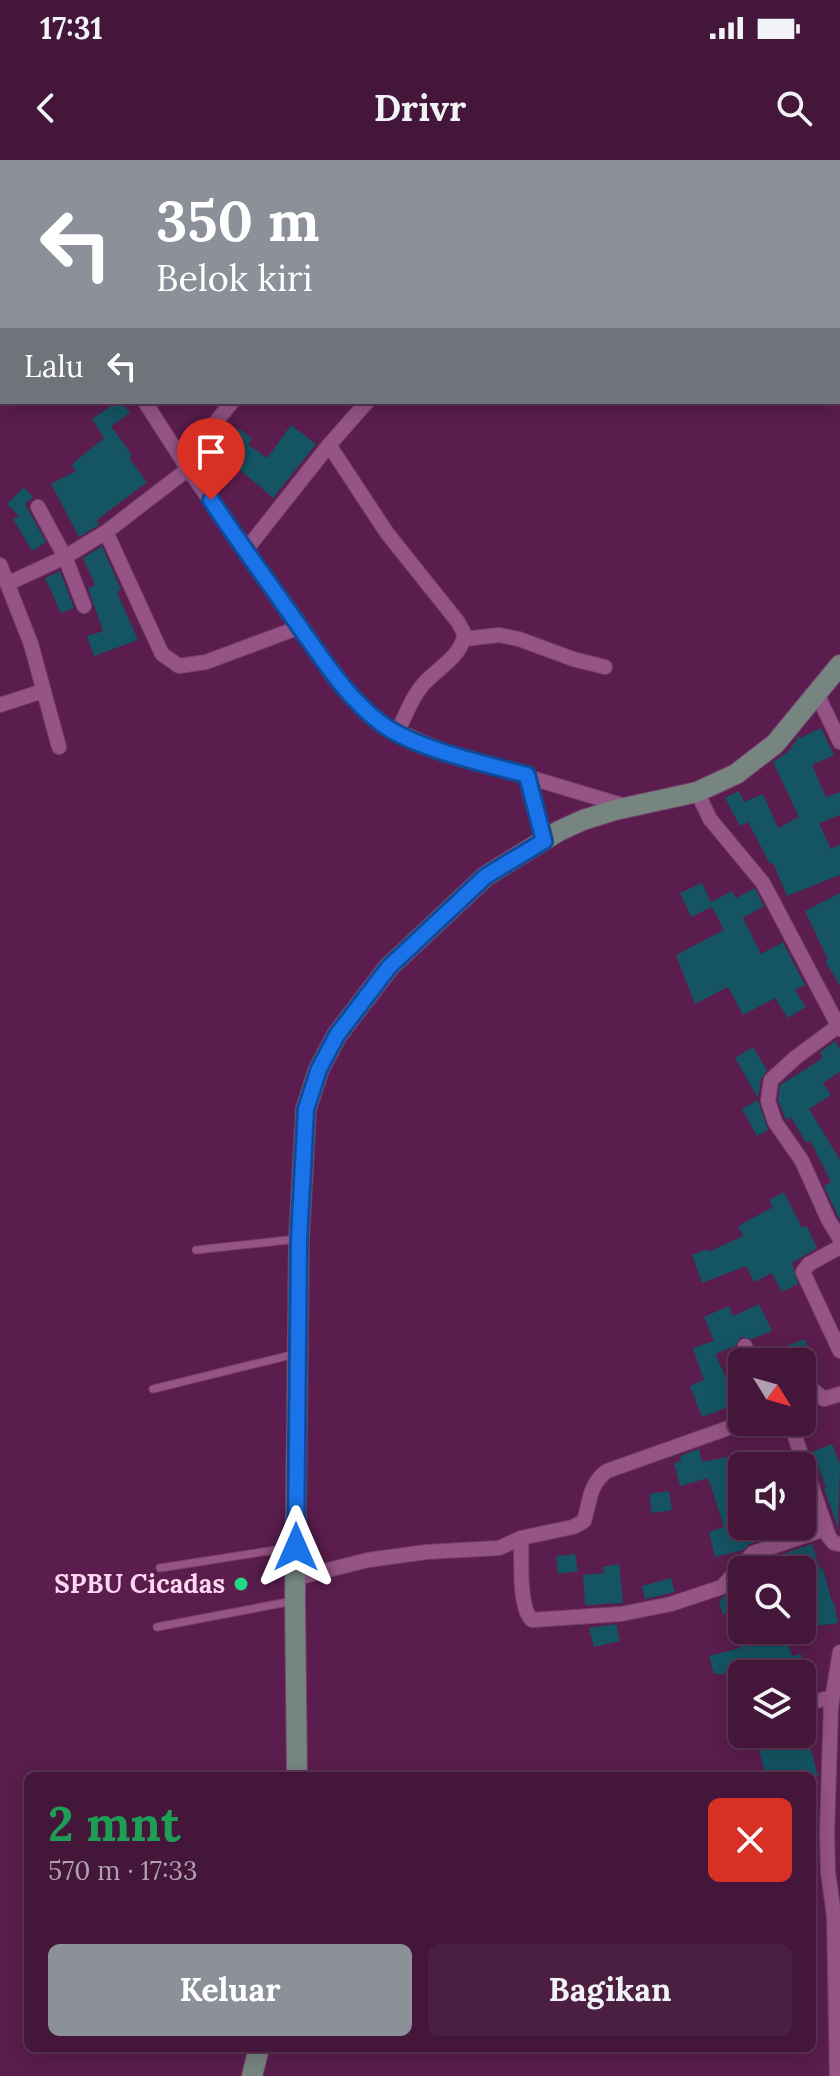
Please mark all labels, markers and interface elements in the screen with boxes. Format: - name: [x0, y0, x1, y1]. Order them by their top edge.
- text: 17:31: [40, 9, 103, 47]
- text: Drivr: [374, 85, 466, 131]
- icon: back: [24, 86, 68, 130]
- icon: search: [772, 86, 816, 130]
- text: 350 m: [156, 185, 319, 256]
- icon: left: [24, 192, 128, 296]
- text: Belok kiri: [156, 255, 313, 301]
- icon: left: [100, 344, 144, 388]
- text: Lalu: [24, 347, 84, 385]
- pin: [177, 418, 245, 500]
- icon: arrive: [189, 430, 233, 474]
- north arrow: [728, 1348, 816, 1436]
- map controls: [728, 1348, 816, 1748]
- button: sound: [728, 1452, 816, 1540]
- position arrow: [254, 1505, 338, 1589]
- button: search: [728, 1556, 816, 1644]
- place label: SPBU Cicadas: [54, 1567, 225, 1600]
- marker: SPBU Cicadas: [232, 1575, 250, 1593]
- button: layers: [728, 1660, 816, 1748]
- text: 2 mnt: [48, 1793, 181, 1854]
- button: close: [708, 1798, 792, 1882]
- text: 570 m · 17:33: [48, 1854, 197, 1887]
- button: Keluar: [48, 1944, 412, 2036]
- button: Bagikan: [428, 1944, 792, 2036]

